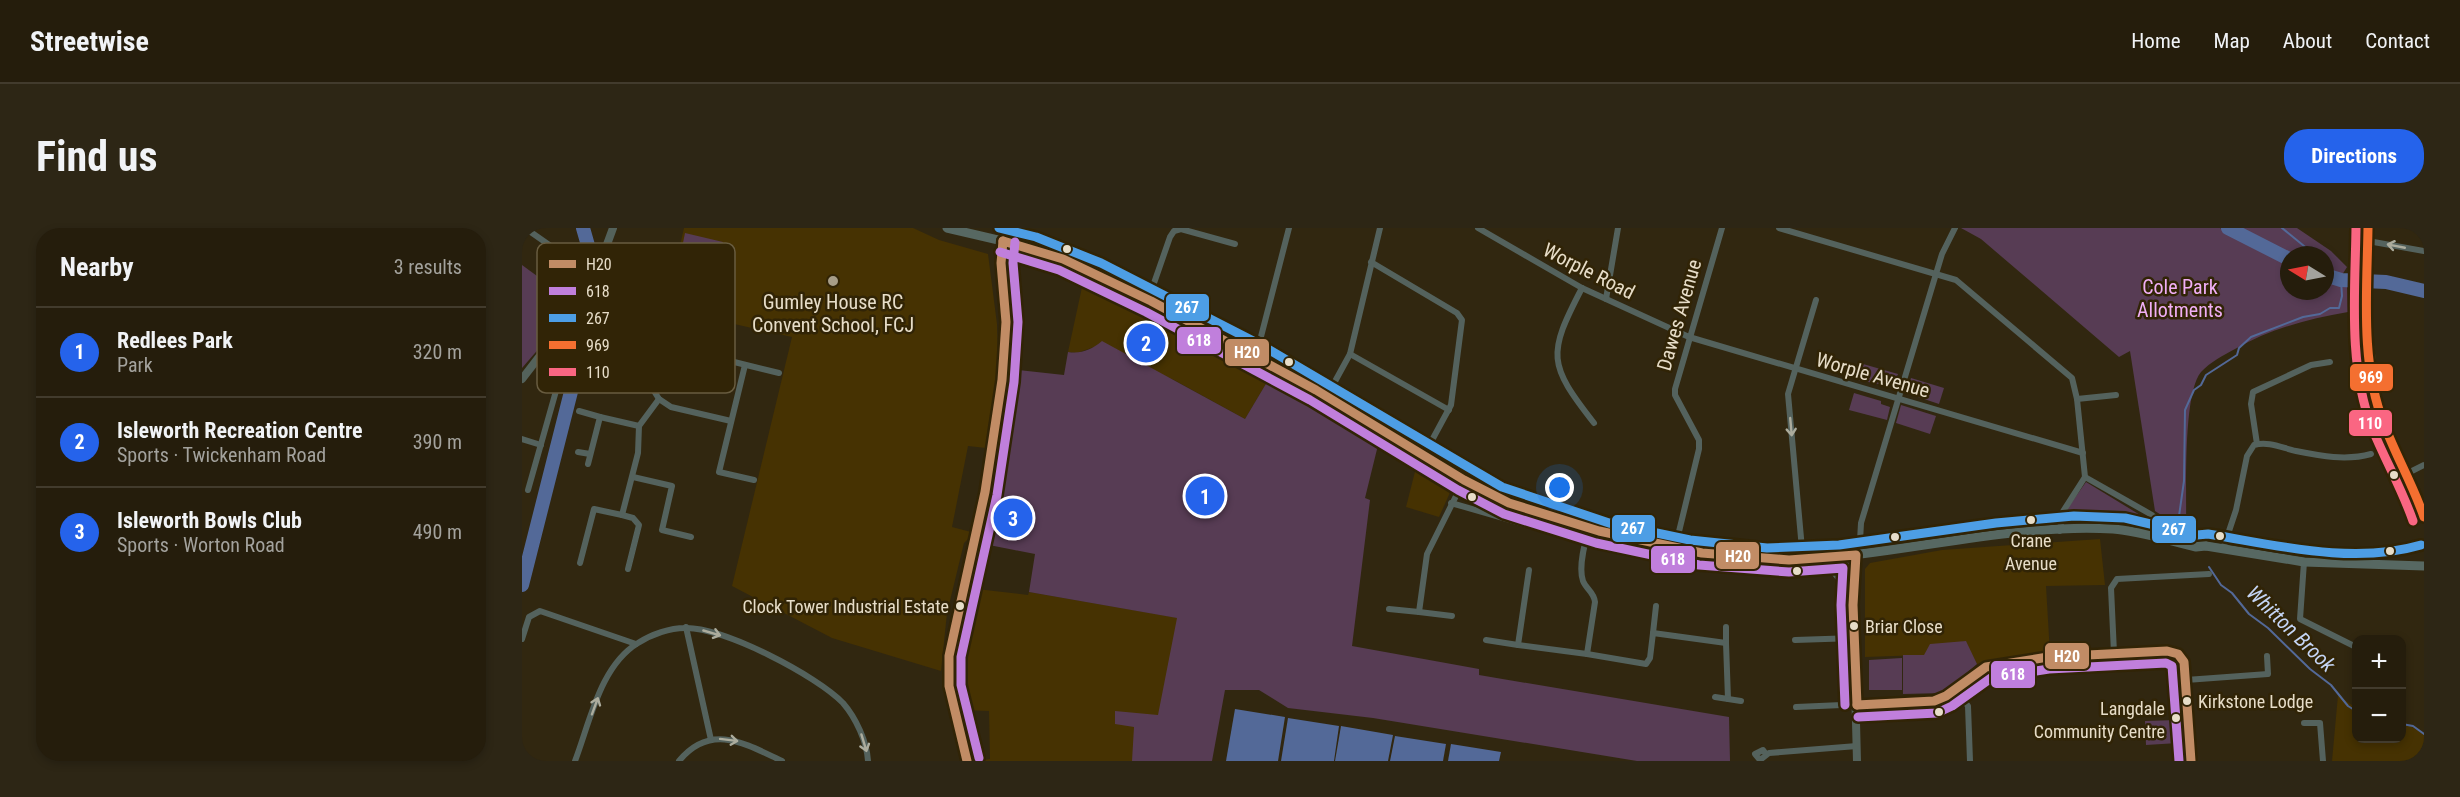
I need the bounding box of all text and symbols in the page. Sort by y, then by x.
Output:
text: Streetwise [30,25,149,58]
text: Home [2131,29,2181,53]
text: Map [2214,29,2250,53]
text: About [2283,29,2332,53]
text: Contact [2365,29,2430,53]
button: Directions [2284,129,2424,183]
text: Find us [36,132,157,181]
street label: Worple Road [1539,238,1639,304]
one-way arrow [2387,240,2406,251]
legend [537,243,735,393]
unlabelled marker [1061,243,1073,255]
north arrow [2280,246,2334,300]
text: Nearby [60,252,134,282]
text: 3 results [394,255,462,279]
text: H20 [586,255,612,274]
street label: Dawes Avenue [1652,257,1706,373]
marker: Gumley House RC Convent School, FCJ [826,274,840,288]
park label: Cole Park Allotments [2137,275,2223,322]
text: 618 [586,282,610,301]
place label: Gumley House RC Convent School, FCJ [752,290,914,337]
line badge: 267 [1165,293,1210,322]
text: 267 [1175,298,1199,317]
text: 267 [586,309,610,328]
pin: 2 [1126,320,1166,366]
line badge: 618 [1176,326,1222,355]
text: Redlees Park [117,328,233,353]
text: 618 [1187,331,1211,350]
text: 969 [586,336,610,355]
line badge: H20 [1224,338,1270,367]
text: 1 [74,340,85,364]
text: 320 m [413,340,462,364]
text: H20 [1234,343,1260,362]
street label: Worple Avenue [1813,347,1933,403]
text: Park [117,353,153,377]
unlabelled marker [1283,356,1295,368]
text: 110 [586,363,610,382]
line badge: 969 [2349,363,2394,392]
text: 969 [2359,368,2383,387]
line badge: 110 [2348,409,2393,437]
text: 110 [2358,414,2382,433]
one-way arrow [1786,416,1797,436]
text: Isleworth Recreation Centre [117,418,363,443]
text: 2 [74,430,85,454]
text: 390 m [413,430,462,454]
text: Sports · Twickenham Road [117,443,326,467]
unlabelled marker [2388,469,2400,481]
your location [1545,473,1574,502]
pin: 1 [1186,474,1224,518]
unlabelled marker [1466,491,1478,503]
pin: 3 [994,496,1032,540]
text: Isleworth Bowls Club [117,508,302,533]
line badge: 267 [1611,514,1656,543]
marker: Crane Avenue [2025,514,2037,526]
line badge: 267 [2151,515,2197,544]
text: 267 [1621,519,1645,538]
text: 3 [74,520,85,544]
text: 490 m [413,520,462,544]
text: 267 [2162,520,2186,539]
place label: Crane Avenue [2005,530,2057,574]
unlabelled marker [2214,530,2226,542]
unlabelled marker [1889,531,1901,543]
text: Sports · Worton Road [117,533,285,557]
line badge: H20 [1715,541,1760,570]
line badge: 618 [1650,545,1696,574]
unlabelled marker [2384,545,2396,557]
text: H20 [1725,547,1751,566]
text: 618 [1661,550,1685,569]
unlabelled marker [1791,565,1803,577]
water label: Whitton Brook [2242,581,2341,678]
place label: Clock Tower Industrial Estate [742,596,949,617]
marker: Clock Tower Industrial Estate [954,600,966,612]
place label: Briar Close [1865,616,1943,637]
marker: Briar Close [1848,620,1860,632]
one-way arrow [702,628,721,639]
map controls [2352,635,2406,743]
button: + [2352,635,2406,689]
line badge: H20 [2044,642,2090,670]
text: H20 [2054,647,2080,666]
line badge: 618 [1990,660,2036,689]
text: 618 [2001,665,2025,684]
button: − [2352,689,2406,743]
place label: Kirkstone Lodge [2198,691,2313,712]
marker: Kirkstone Lodge [2181,695,2193,707]
one-way arrow [591,697,602,716]
place label: Langdale Community Centre [2034,698,2165,742]
unlabelled marker [1933,706,1945,718]
marker: Langdale Community Centre [2170,712,2182,724]
one-way arrow [859,733,870,752]
one-way arrow [719,735,738,746]

